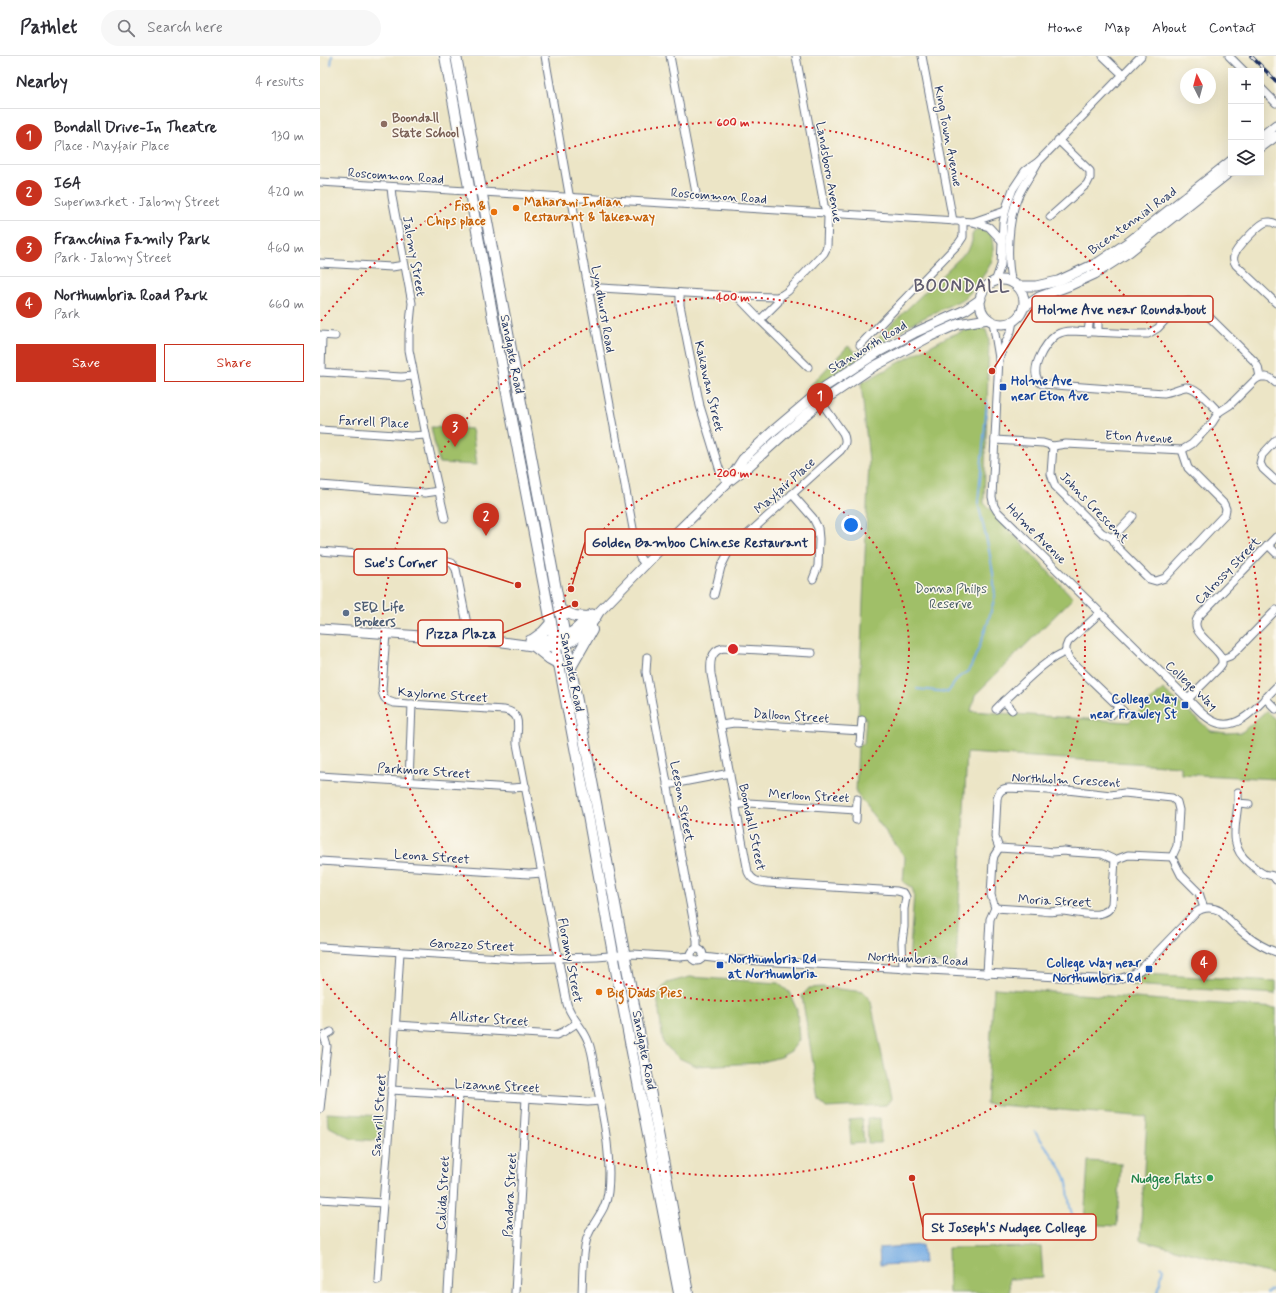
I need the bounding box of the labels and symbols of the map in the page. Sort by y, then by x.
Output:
north arrow [1180,68,1216,104]
street label: King Town Avenue [928,84,966,188]
place label: Boondall State School [392,110,459,142]
text: 600 m [716,115,750,131]
marker: Boondall State School [379,119,389,129]
street label: Landsboro Avenue [811,120,846,224]
street label: Roscommon Road [347,165,445,188]
street label: Bicentennial Road [1085,183,1180,259]
street label: Roscommon Road [670,185,768,208]
place label: Maharani Indian Restaurant & Takeaway [524,194,655,226]
place label: Fish & Chips place [426,198,487,230]
marker: Maharani Indian Restaurant & Takeaway [511,203,521,213]
marker: Fish & Chips place [489,207,499,217]
street label: Jalomy Street [398,215,429,298]
street label: Lyndhurst Road [587,264,619,354]
district label: BOONDALL [914,275,1010,297]
text: 400 m [716,290,750,306]
callout: Holme Ave near Roundabout [1032,296,1213,322]
text: Holme Ave near Roundabout [1038,301,1207,319]
street label: Sandgate Road [496,313,528,395]
street label: Stanworth Road [825,317,910,377]
street label: Kakawan Street [690,339,727,434]
place label: Holme Ave near Eton Ave [1011,373,1089,405]
marker: Holme Ave near Eton Ave [998,382,1008,392]
pin: 1 [807,383,833,416]
street label: Farrell Place [338,412,410,433]
pin: 3 [442,414,468,447]
street label: Eton Avenue [1104,427,1173,448]
street label: Mayfair Place [751,454,819,518]
text: 200 m [717,466,750,482]
street label: Johns Crescent [1056,469,1132,548]
street label: Holme Avenue [1002,500,1070,568]
pin: 2 [473,503,499,536]
your location [841,515,861,535]
callout: Golden Bamboo Chinese Restaurant [585,529,815,555]
street label: Calrossy Street [1191,533,1265,609]
text: Golden Bamboo Chinese Restaurant [592,534,809,552]
callout: Sue's Corner [354,549,447,575]
text: Sue's Corner [365,554,439,572]
park label: Donna Philps Reserve [915,581,987,613]
place label: SEQ Life Brokers [354,599,405,631]
marker: SEQ Life Brokers [341,608,351,618]
callout: Pizza Plaza [418,620,503,646]
text: Pizza Plaza [426,625,496,643]
street label: Sandgate Road [556,631,588,713]
centre of rings [726,642,740,656]
street label: College Way [1161,658,1221,715]
street label: Kaylorne Street [397,684,489,707]
place label: College Way near Frawley St [1090,691,1178,723]
marker: College Way near Frawley St [1180,700,1190,710]
street label: Dalloon Street [752,705,830,728]
street label: Leeson Street [665,759,698,844]
street label: Parkmore Street [377,760,471,783]
street label: Northholm Crescent [1011,769,1121,792]
street label: Boondall Street [734,782,769,872]
street label: Merloon Street [768,786,850,807]
street label: Leona Street [393,846,470,869]
street label: Moria Street [1018,891,1093,912]
street label: Floramy Street [553,916,586,1004]
street label: Garozzo Street [429,935,515,956]
street label: Northumbria Road [867,948,969,971]
pin: 4 [1191,950,1217,983]
place label: Northumbria Rd at Northumbria [728,951,818,983]
place label: College Way near Northumbria Rd [1046,955,1142,987]
marker: Northumbria Rd at Northumbria [715,960,725,970]
marker: College Way near Northumbria Rd [1144,964,1154,974]
place label: Big Dads Pies [607,985,682,1005]
marker: Big Dads Pies [594,987,604,997]
street label: Allister Street [449,1008,529,1031]
street label: Sandgate Road [628,1009,660,1091]
street label: Samrill Street [368,1073,391,1157]
street label: Lizanne Street [454,1076,540,1097]
street label: Pandora Street [500,1152,521,1238]
street label: Calida Street [433,1155,454,1231]
place label: Nudgee Flats [1131,1171,1202,1190]
marker: Nudgee Flats [1205,1173,1215,1183]
callout: St Joseph's Nudgee College [923,1214,1096,1240]
text: St Joseph's Nudgee College [931,1219,1087,1238]

